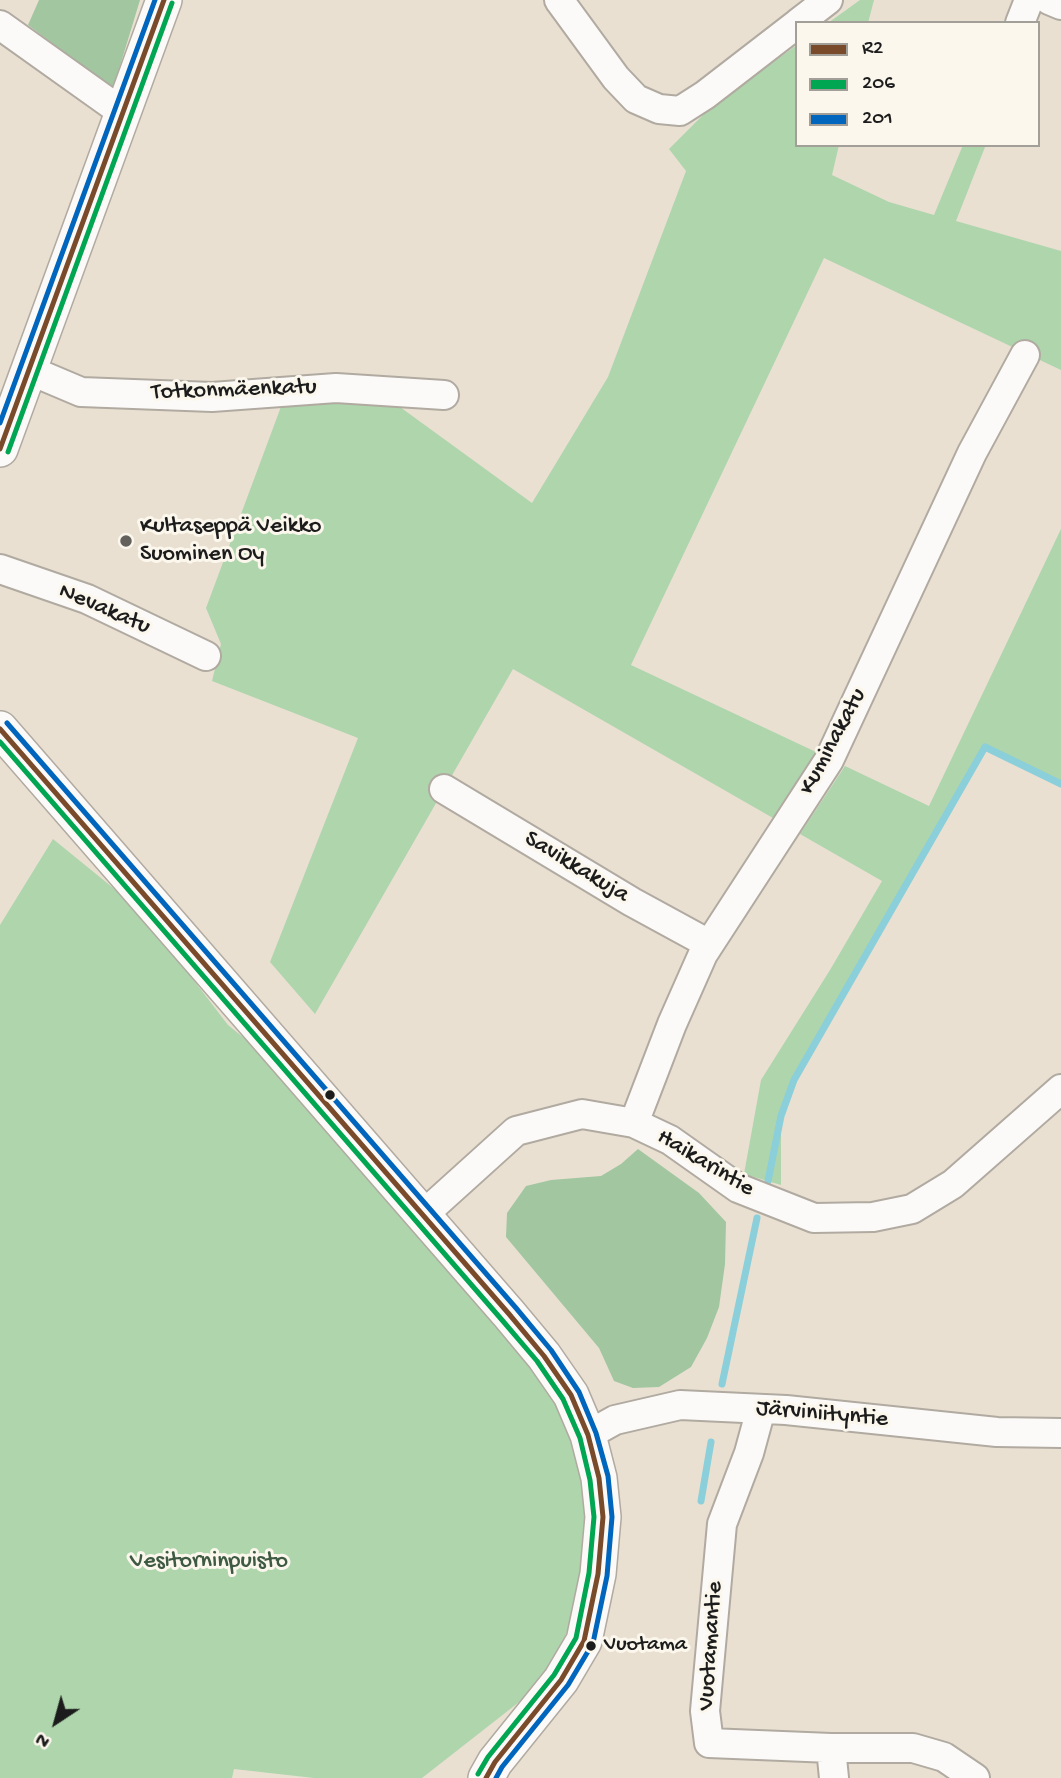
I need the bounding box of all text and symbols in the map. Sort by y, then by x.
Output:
legend [795,21,1040,147]
text: R2 [862,37,883,62]
text: 206 [862,72,895,97]
text: 201 [862,107,893,132]
street label: Totkonmäenkatu [151,374,317,408]
place label: Kultaseppä Veikko Suominen Oy [140,513,322,569]
marker: Kultaseppä Veikko Suominen Oy [118,533,134,549]
street label: Nevakatu [54,578,154,642]
street label: Kuminakatu [794,684,874,800]
street label: Savikkakuja [518,825,634,911]
unlabelled marker [323,1088,337,1102]
street label: Haikarintie [651,1124,759,1204]
street label: Järviniityntie [755,1395,889,1435]
park label: Vesitorninpuisto [130,1548,288,1576]
street label: Vuotamantie [693,1580,731,1712]
place label: Vuotama [604,1633,687,1659]
marker: Vuotama [584,1639,598,1653]
north arrow [21,1687,91,1757]
text: N [32,1726,55,1752]

